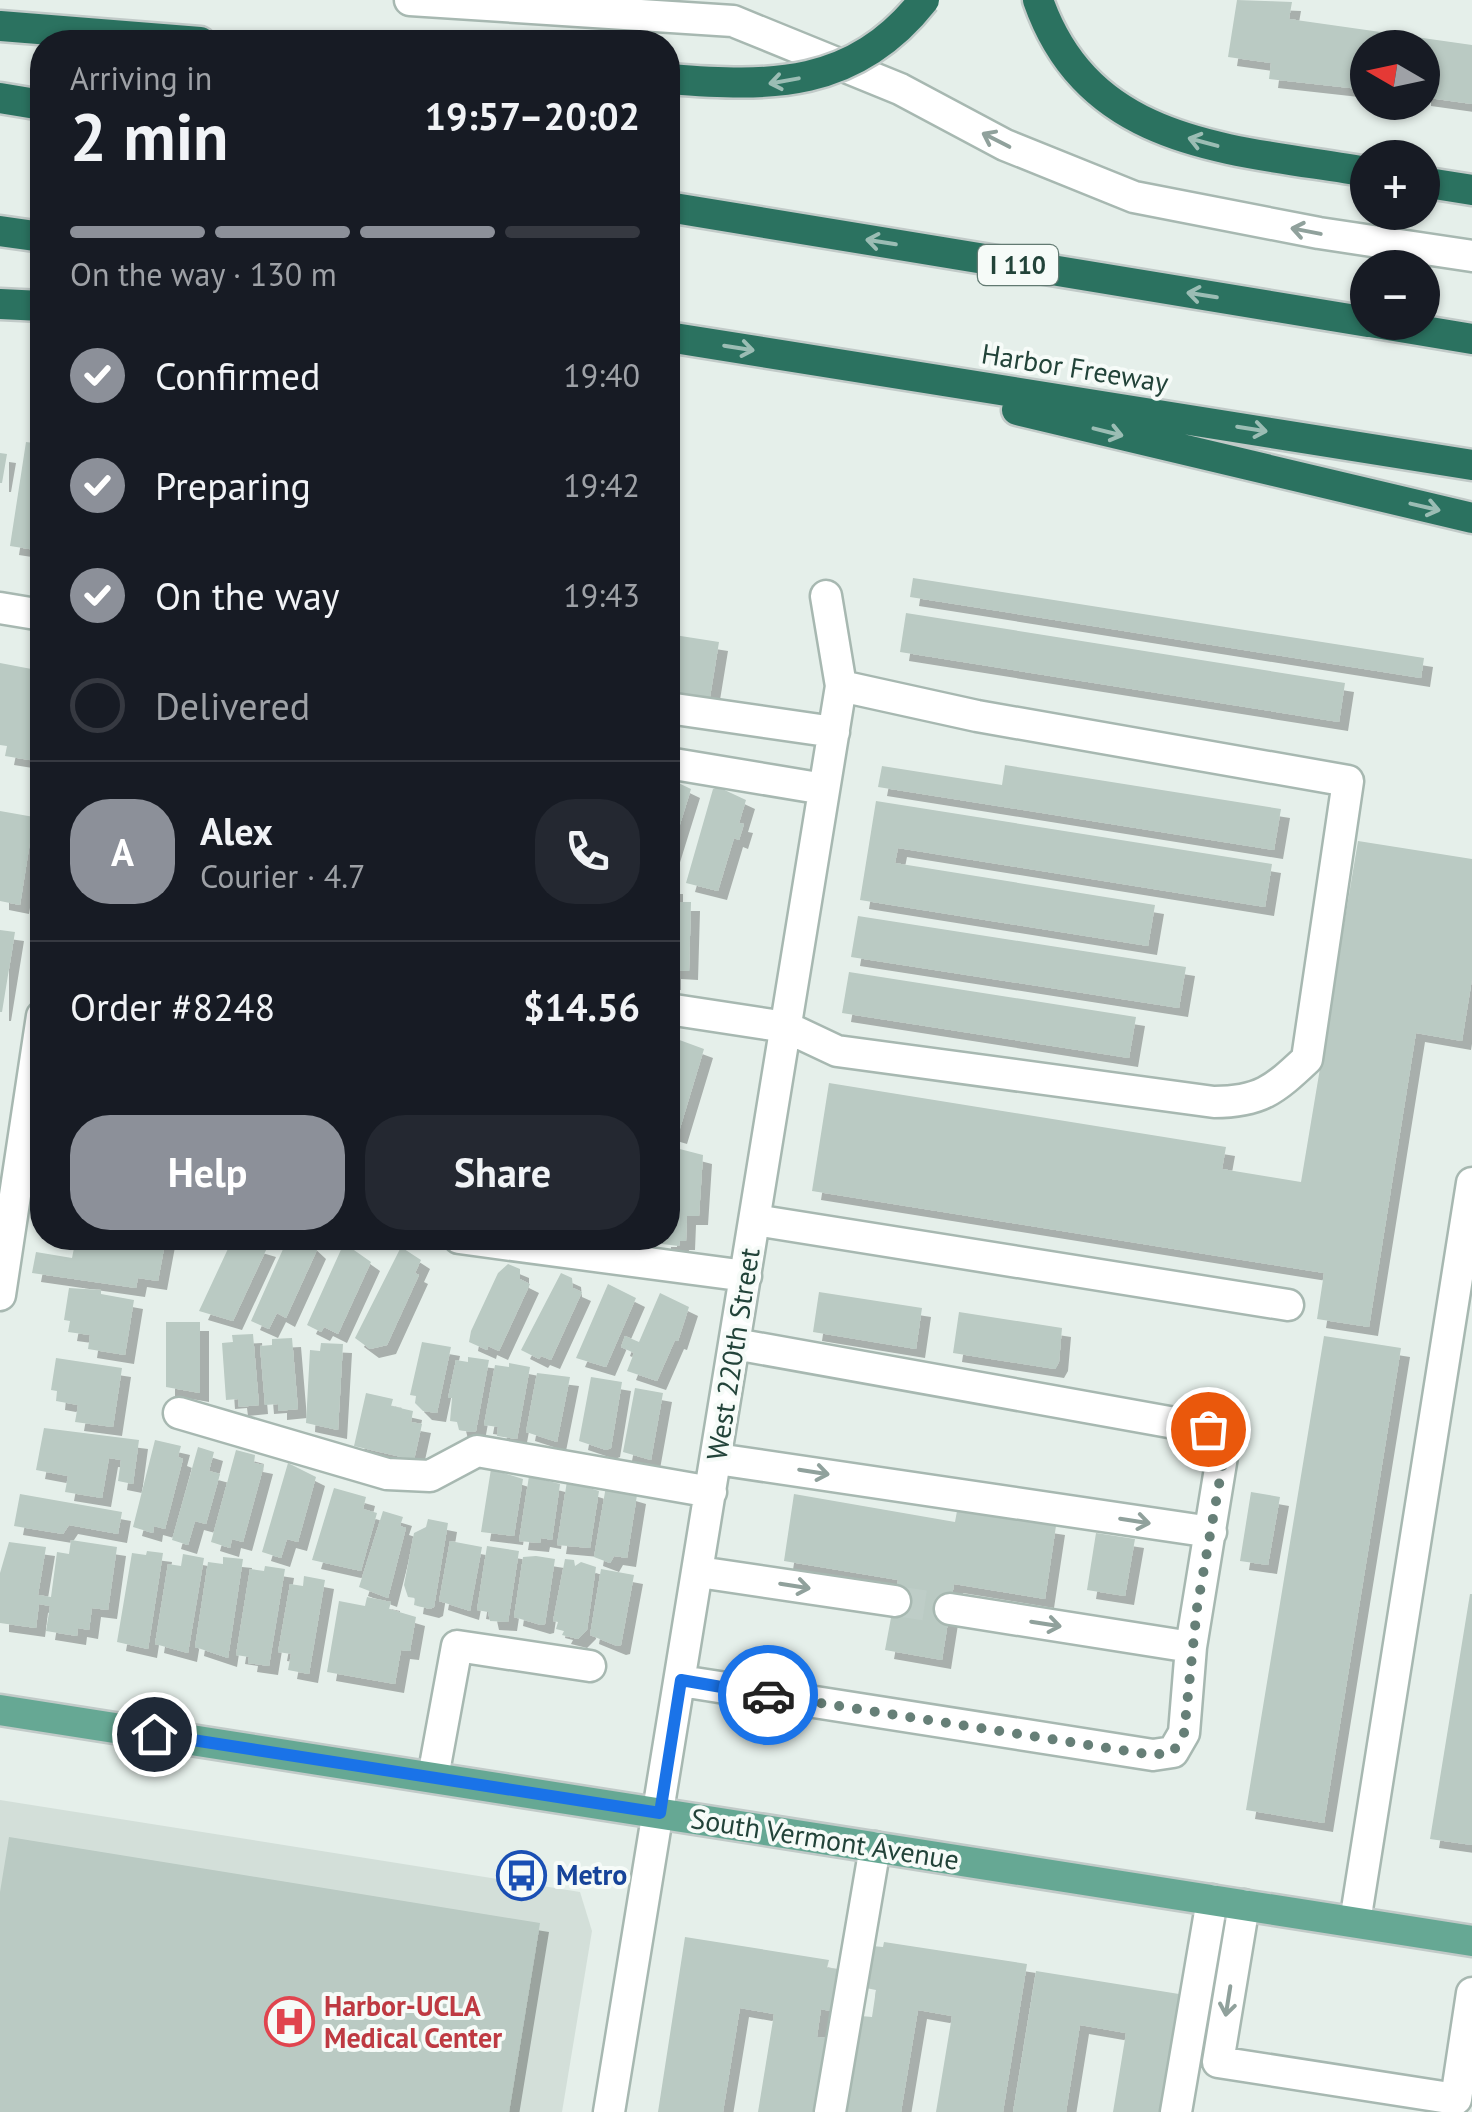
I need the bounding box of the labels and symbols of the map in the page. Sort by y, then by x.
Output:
north arrow [1350,30,1440,120]
one-way arrow [769,72,801,91]
one-way arrow [982,130,1011,149]
one-way arrow [1188,132,1219,150]
one-way arrow [1291,220,1323,239]
one-way arrow [866,233,898,251]
road number: I 110 [978,245,1058,285]
one-way arrow [1186,285,1219,304]
street label: Harbor Freeway [979,334,1171,401]
one-way arrow [722,339,754,358]
one-way arrow [1235,421,1267,439]
one-way arrow [1092,424,1123,443]
one-way arrow [1408,499,1440,517]
street label: West 220th Street [697,1245,768,1463]
pin [1166,1387,1251,1472]
one-way arrow [797,1464,829,1482]
one-way arrow [1118,1512,1151,1530]
one-way arrow [778,1577,811,1595]
one-way arrow [1029,1615,1062,1634]
courier [718,1645,818,1745]
pin [112,1692,197,1777]
street label: South Vermont Avenue [688,1799,962,1878]
bus stop icon: Metro [495,1849,547,1901]
place label: Metro [556,1856,627,1893]
one-way arrow [1218,1984,1236,2017]
place label: Harbor-UCLA Medical Center [324,1987,502,2056]
hospital icon: Harbor-UCLA Medical Center [263,1996,315,2048]

